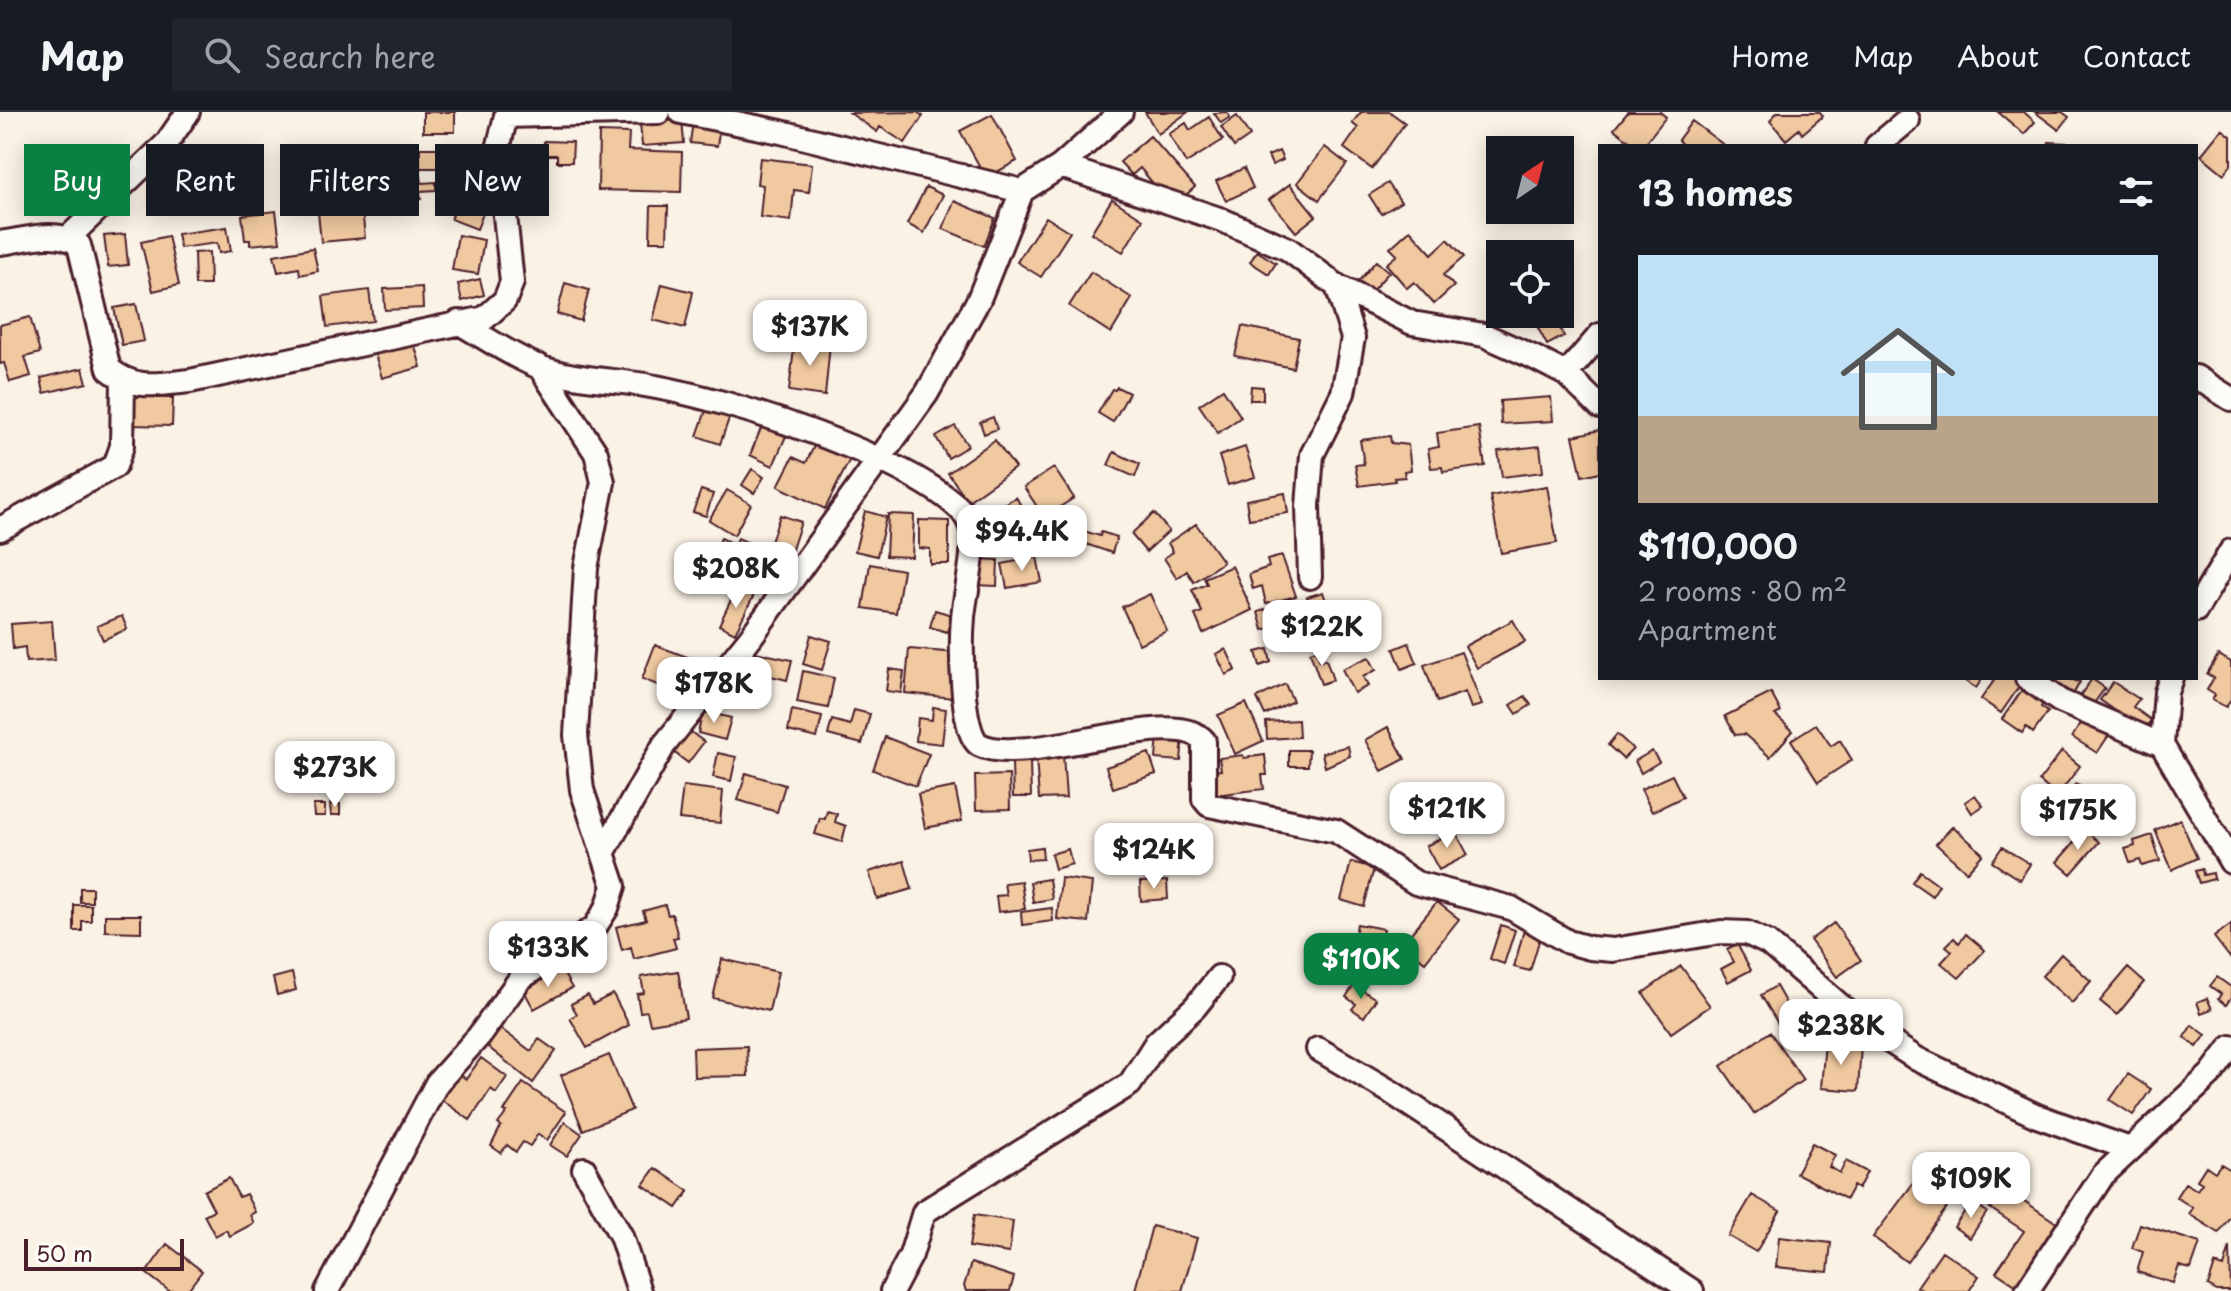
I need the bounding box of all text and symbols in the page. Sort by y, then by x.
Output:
search box [172,19,732,91]
text: Map [40,27,124,84]
icon: search [200,33,244,77]
text: Search here [264,33,436,78]
text: Home [1731,34,1809,77]
text: Map [1853,34,1913,77]
text: About [1957,34,2039,77]
text: Contact [2083,34,2191,77]
north arrow [1486,136,1574,224]
map controls [1486,136,1574,328]
chip: Buy [24,144,130,216]
chip: Rent [146,144,264,216]
chip: Filters [280,144,419,216]
chip: New [435,144,549,216]
text: 13 homes [1638,166,1793,218]
icon: filters [2114,170,2158,214]
button: locate [1486,240,1574,328]
pin: $137K [754,300,866,368]
text: $137K [771,306,849,345]
icon: home [1826,307,1970,451]
pin: $94.4K [957,505,1087,573]
text: $94.4K [975,511,1069,550]
text: $110,000 [1638,519,1798,571]
pin: $208K [680,542,792,610]
text: $208K [692,548,780,587]
text: 2 rooms · 80 m² [1638,571,1847,610]
pin: $122K [1266,600,1378,668]
text: $122K [1281,606,1363,645]
text: Apartment [1638,610,1777,649]
pin: $178K [658,657,770,725]
text: $178K [675,663,753,702]
pin: $273K [279,741,391,809]
text: $273K [293,747,377,786]
pin: $121K [1391,782,1503,850]
pin: $175K [2022,784,2134,852]
text: $121K [1408,788,1486,827]
text: $175K [2039,790,2117,829]
pin: $124K [1098,823,1210,891]
text: $124K [1112,829,1196,868]
pin: $133K [492,921,604,989]
text: $133K [507,927,589,966]
pin: $110K [1305,933,1417,1001]
text: $110K [1322,939,1400,978]
pin: $238K [1785,999,1897,1067]
text: $238K [1797,1005,1885,1044]
pin: $109K [1915,1152,2027,1220]
text: $109K [1930,1158,2012,1197]
scale bar [24,1235,184,1271]
text: 50 m [36,1236,93,1269]

